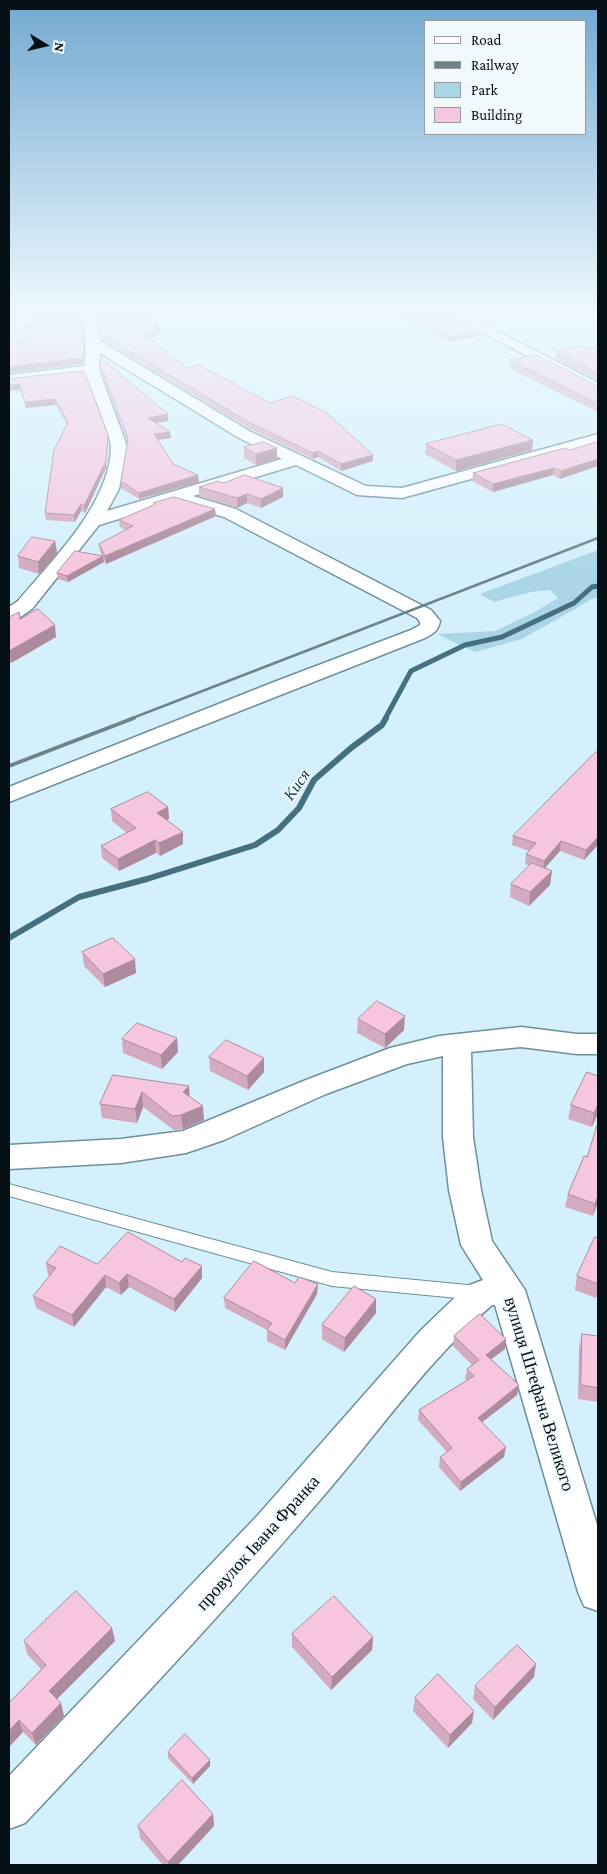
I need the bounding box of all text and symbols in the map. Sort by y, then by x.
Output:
north arrow [20,20,70,70]
legend [424,20,587,135]
text: Road [471,32,501,48]
text: N [51,41,68,53]
text: Railway [471,57,519,73]
text: Park [471,82,498,98]
text: Building [471,107,522,123]
water label: Кися [280,766,314,804]
street label: вулиця Штефана Великого [499,1294,579,1494]
street label: провулок Івана Франка [192,1471,324,1615]

